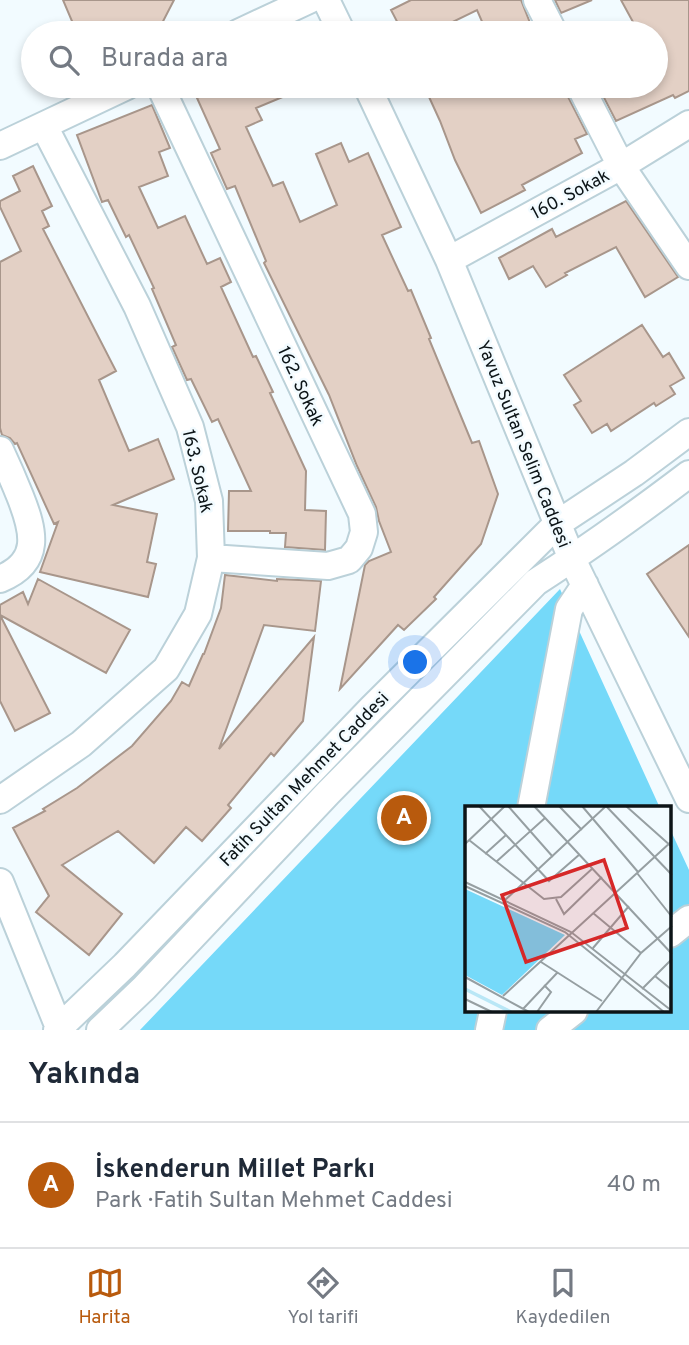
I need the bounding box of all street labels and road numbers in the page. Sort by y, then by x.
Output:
street label: 160. Sokak [527,165,614,226]
street label: Yavuz Sultan Selim Caddesi [470,337,575,552]
street label: 162. Sokak [271,343,328,430]
street label: 163. Sokak [176,427,217,515]
street label: Fatih Sultan Mehmet Caddesi [215,688,395,872]

